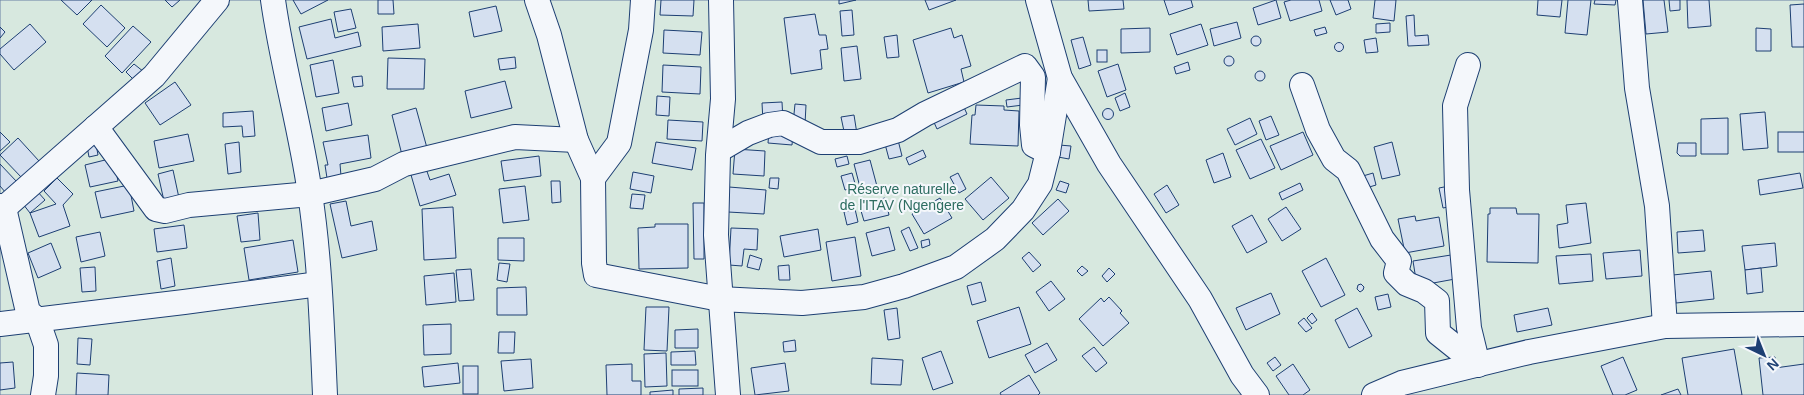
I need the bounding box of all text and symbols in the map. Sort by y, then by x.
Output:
park label: Réserve naturelle de l'ITAV (Ngengere [840,181,964,213]
north arrow [1739,330,1789,380]
text: N [1764,355,1782,374]

